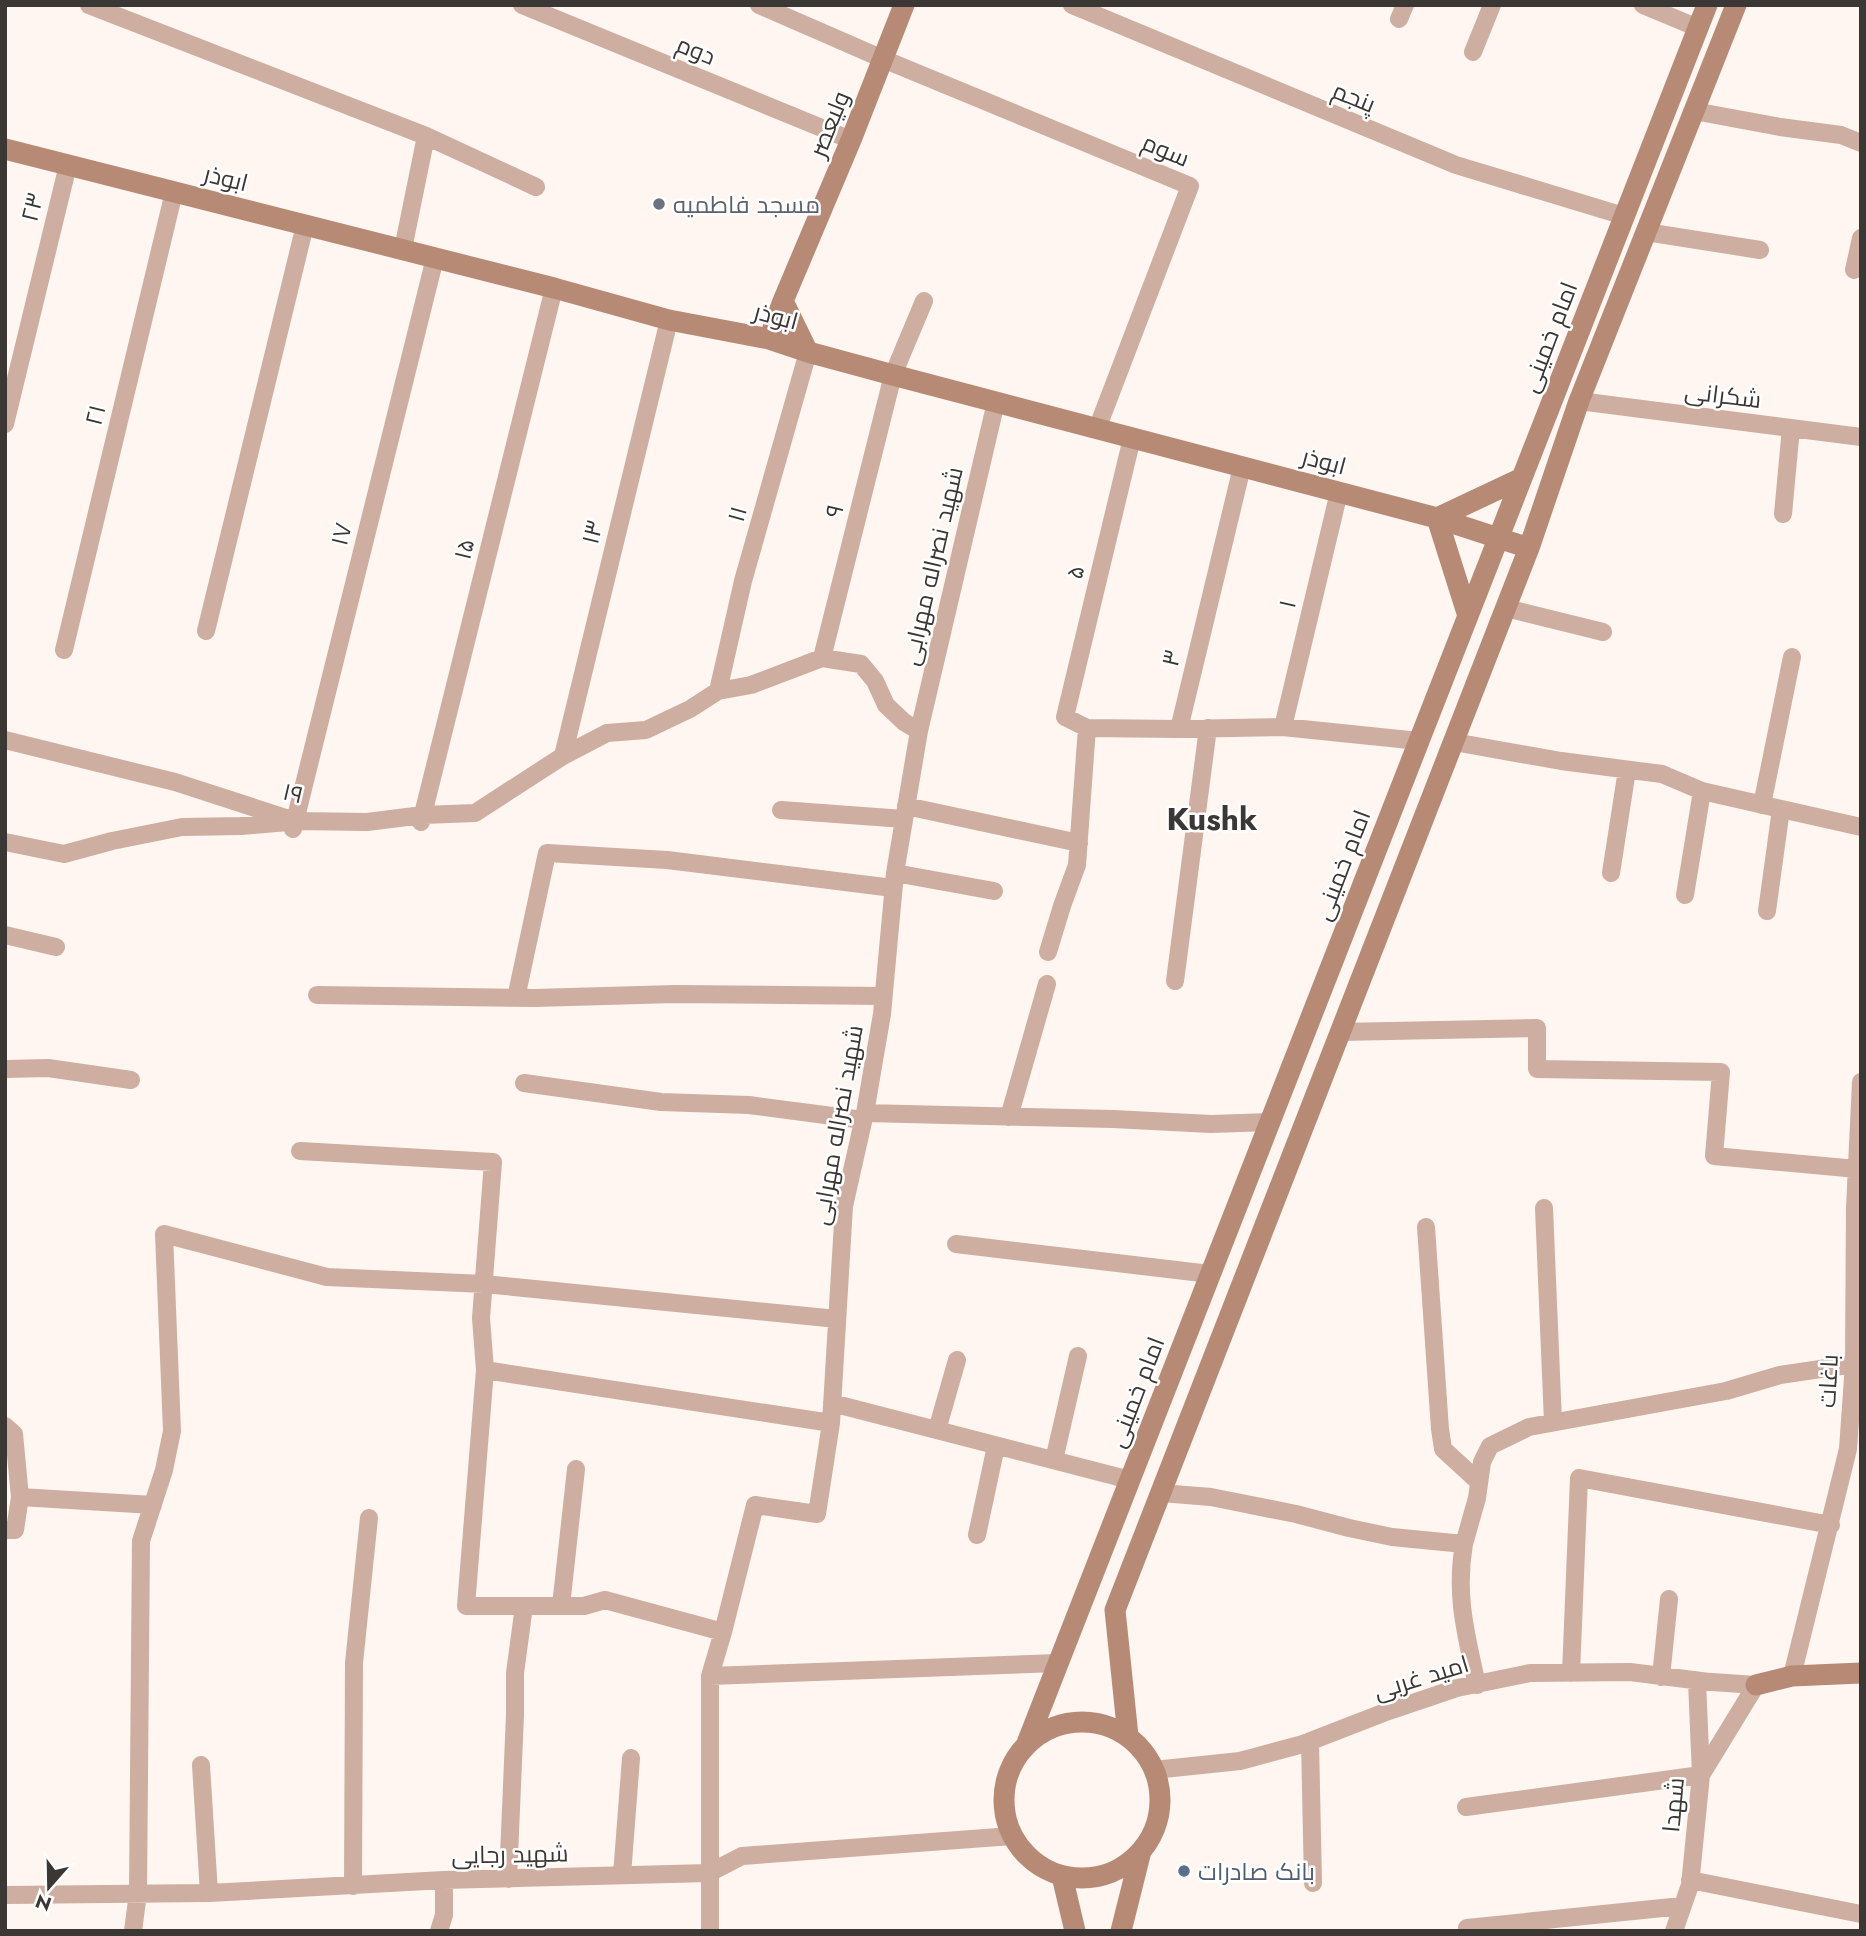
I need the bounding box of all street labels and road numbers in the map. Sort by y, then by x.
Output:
street label: دوم [671,26,721,74]
street label: پنجم [1327,73,1381,122]
street label: ولیعصر [799,86,858,164]
street label: سوم [1137,124,1195,176]
street label: ابوذر [198,155,252,200]
street label: ۲۳ [12,189,52,225]
street label: امام خمینی [1512,277,1586,397]
street label: ابوذر [748,293,802,339]
street label: شکرانی [1683,373,1763,417]
street label: ۲۱ [76,401,114,429]
street label: ابوذر [1296,438,1350,484]
street label: شهید نصراله مهرابی [892,463,972,669]
street label: ۹ [816,501,852,521]
street label: ۱۱ [718,502,756,526]
street label: ۱۳ [572,516,612,548]
street label: ۱۷ [321,519,361,549]
street label: ۱۵ [445,535,483,563]
street label: ۵ [1056,562,1094,582]
street label: ۱ [1269,596,1305,612]
street label: ۳ [1152,646,1190,670]
street label: ۱۹ [279,774,307,812]
street label: امام خمینی [1305,805,1379,925]
street label: شهید نصراله مهرابی [802,1022,872,1228]
street label: امام خمینی [1099,1332,1173,1452]
street label: باغات [1809,1353,1847,1409]
street label: امید غربی [1369,1646,1473,1708]
street label: شهدا [1653,1776,1693,1834]
street label: شهید رجایی [451,1835,569,1873]

